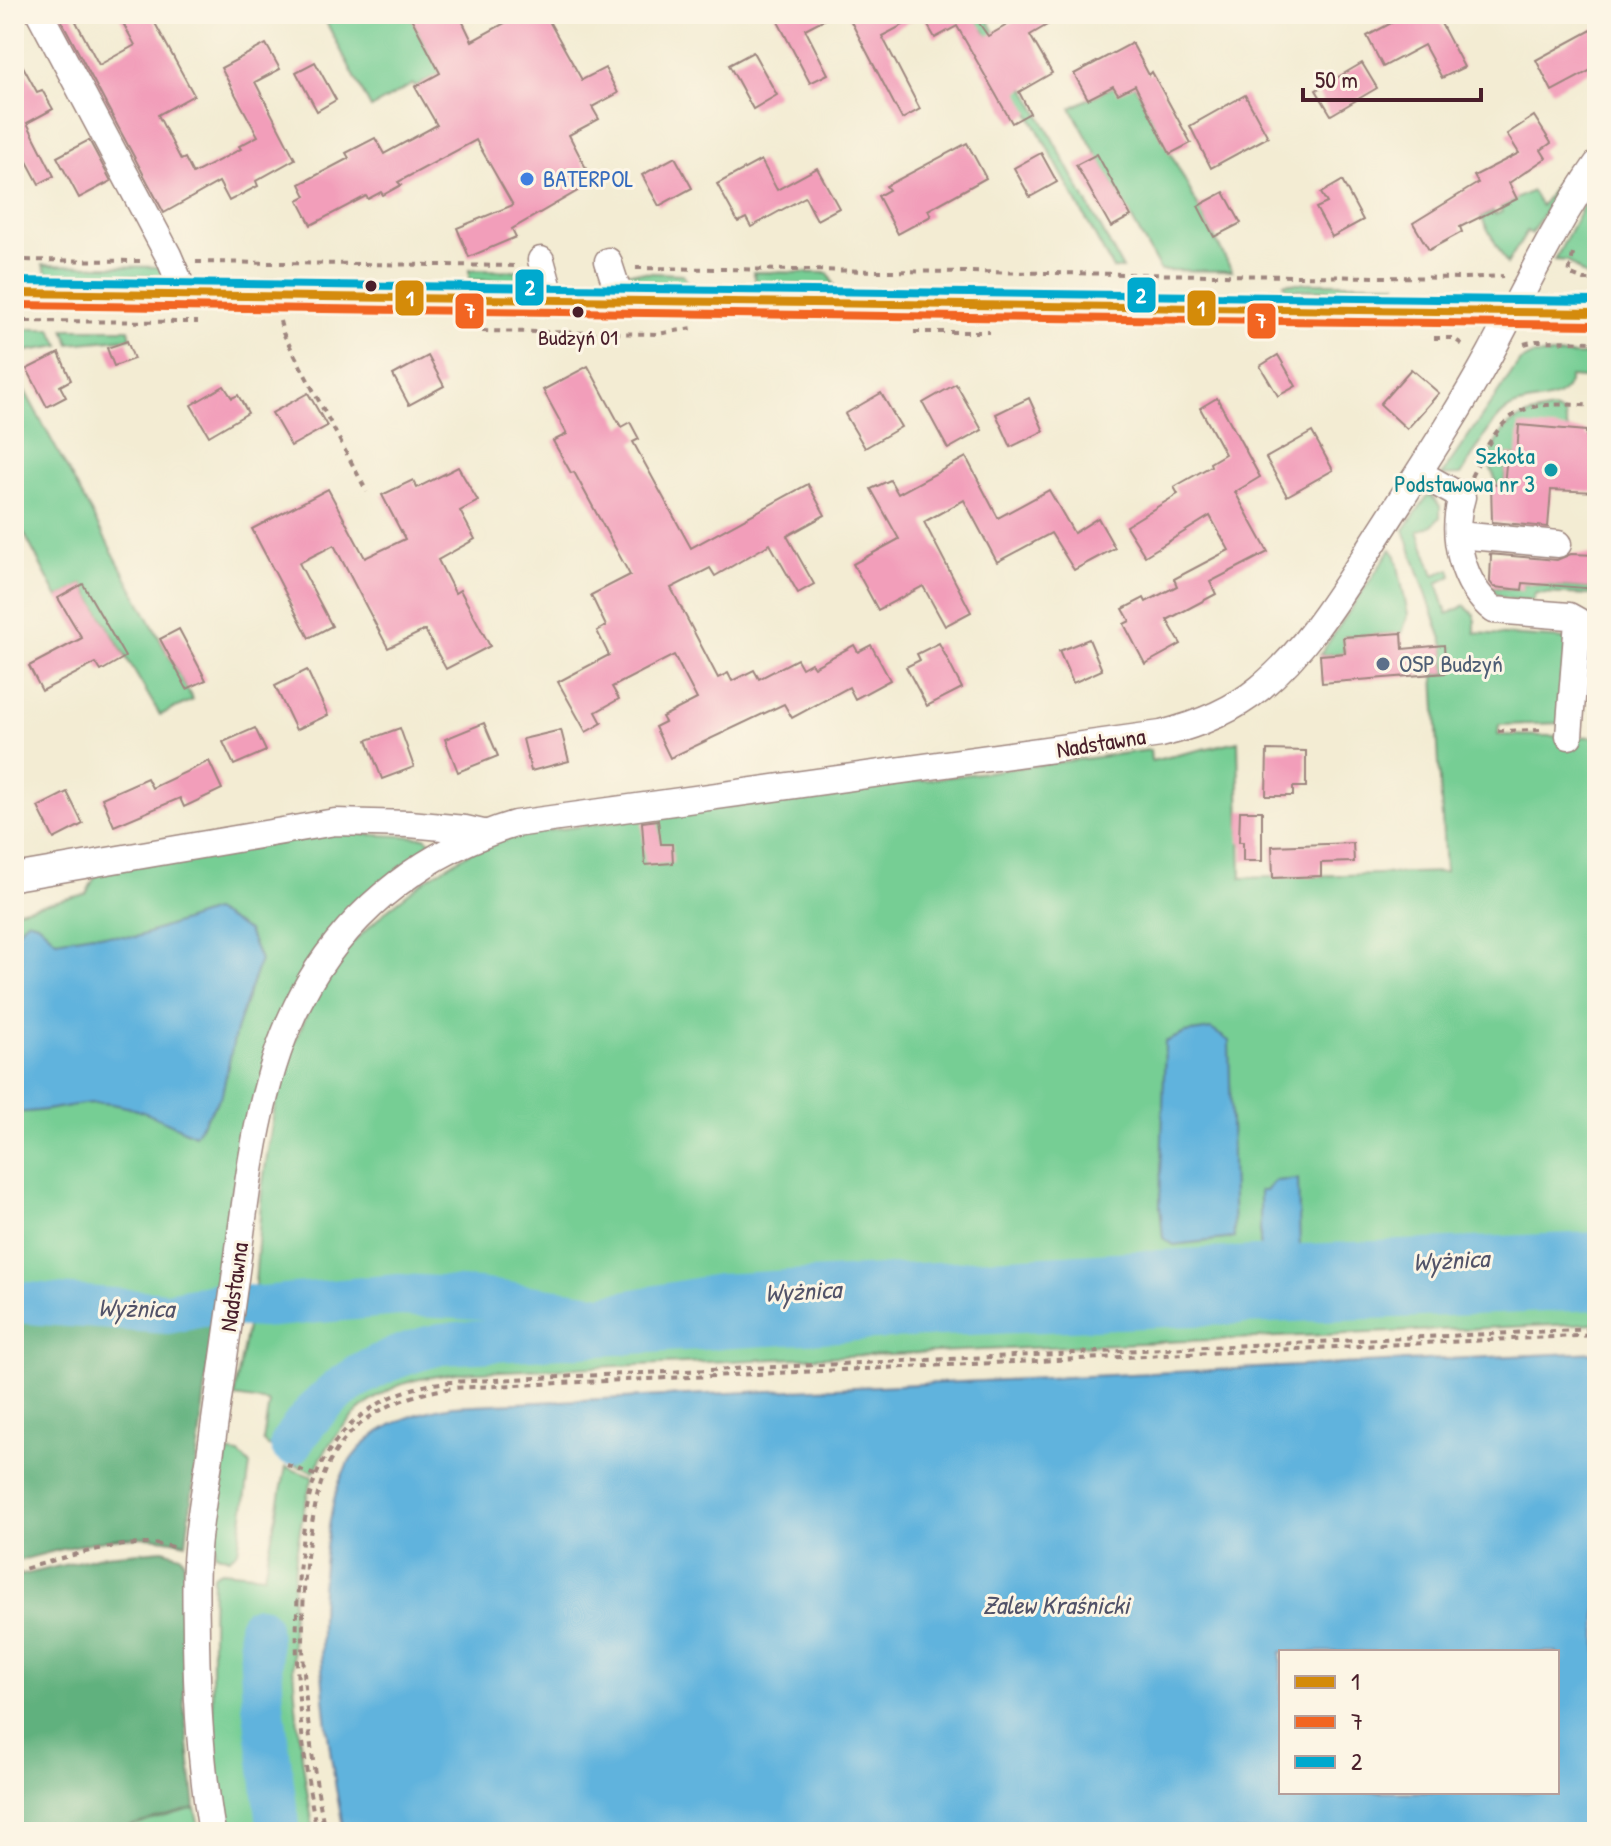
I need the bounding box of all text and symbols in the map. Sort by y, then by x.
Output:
scale bar [1303,52,1481,102]
text: 50 m [1315,63,1358,95]
place label: BATERPOL [543,162,634,194]
marker: BATERPOL [518,170,536,188]
line badge: 2 [514,268,545,307]
text: 2 [525,272,536,302]
line badge: 2 [1126,276,1157,314]
unlabelled marker [363,278,379,294]
line badge: 1 [394,279,425,317]
text: 2 [1136,280,1147,310]
text: 1 [406,283,414,313]
line badge: 1 [1186,289,1217,327]
line badge: 7 [454,292,485,330]
text: 1 [1197,293,1205,323]
text: 7 [464,295,476,325]
line badge: 7 [1246,302,1277,340]
marker: Budzyń 01 [570,304,586,320]
text: 7 [1255,305,1267,335]
place label: Budzyń 01 [538,322,618,352]
place label: Szkoła Podstawowa nr 3 [1394,439,1535,499]
marker: Szkoła Podstawowa nr 3 [1542,461,1560,479]
place label: OSP Budzyń [1399,647,1503,679]
marker: OSP Budzyń [1374,655,1392,673]
street label: Nadstawna [1054,719,1148,765]
street label: Nadstawna [211,1240,255,1334]
water label: Wyżnica [1412,1240,1493,1280]
water label: Wyżnica [764,1271,845,1311]
water label: Wyżnica [98,1289,177,1327]
water label: Zalew Kraśnicki [983,1587,1132,1622]
legend [1279,1650,1559,1794]
text: 1 [1351,1665,1360,1697]
text: 7 [1351,1705,1363,1737]
text: 2 [1351,1745,1362,1777]

